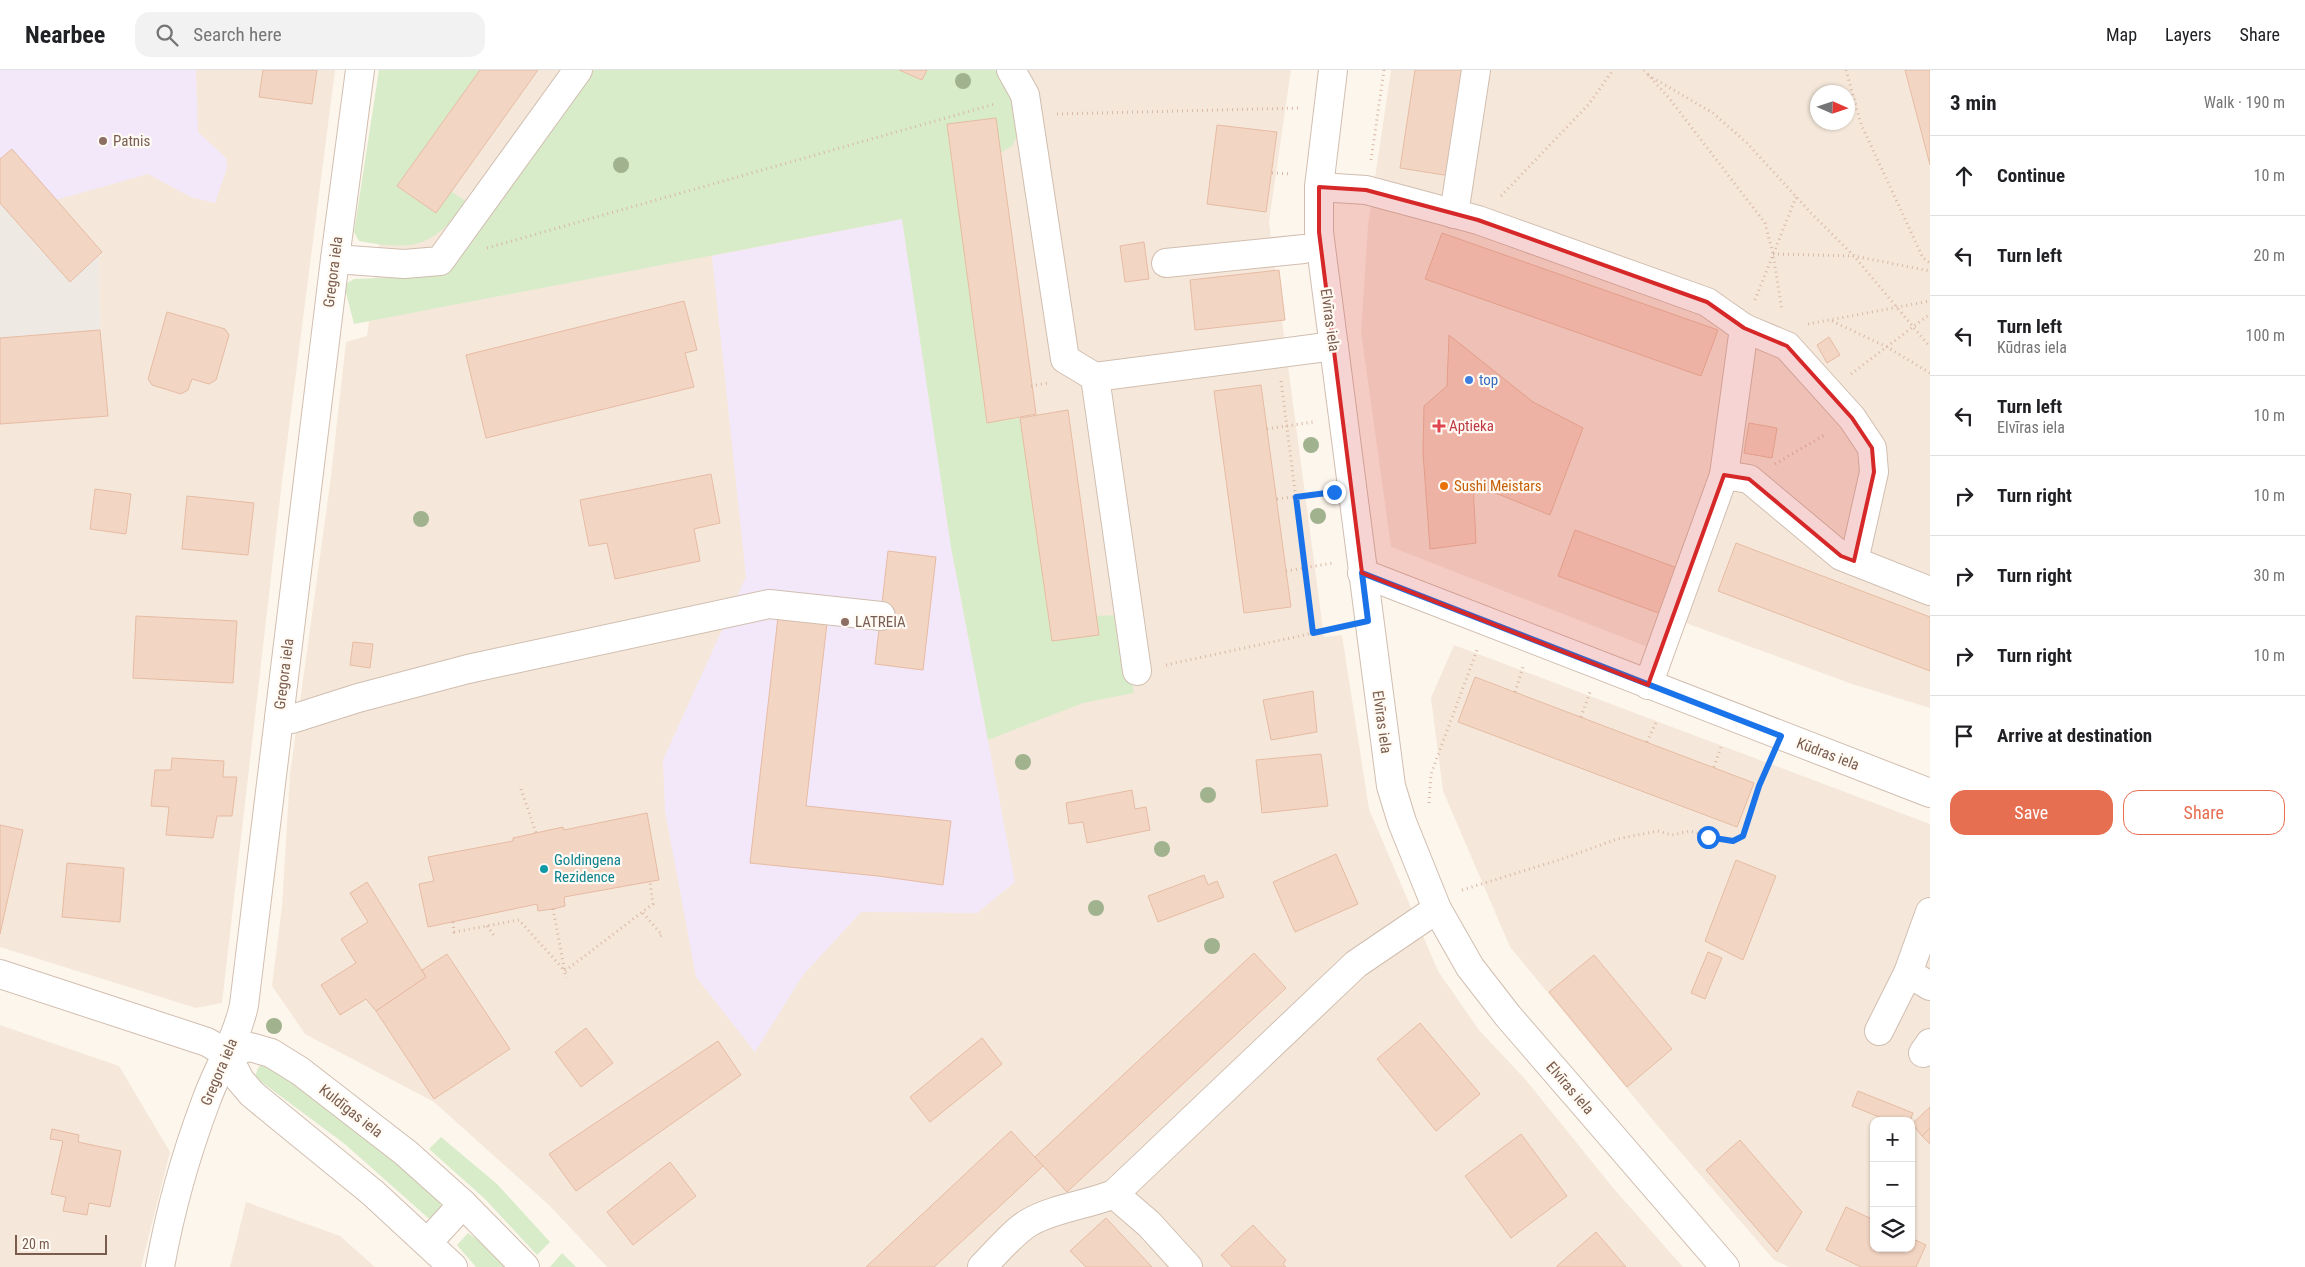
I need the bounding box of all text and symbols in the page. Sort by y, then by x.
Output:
search box [135,12,485,57]
text: Nearbee [25,21,105,49]
icon: search [153,21,181,49]
text: Search here [193,23,282,46]
text: Map [2106,24,2137,45]
text: Layers [2165,24,2212,45]
text: Share [2240,24,2280,45]
north arrow [1810,85,1855,130]
text: 3 min [1950,91,1997,115]
text: Walk · 190 m [2204,93,2285,112]
place label: Patnis [113,132,151,150]
marker: Patnis [97,135,109,147]
icon: ahead [1950,162,1978,190]
text: Continue [1997,164,2065,187]
text: 10 m [2253,166,2285,185]
street label: Gregora iela [320,236,346,308]
icon: left [1950,242,1978,270]
text: Turn left [1997,244,2062,267]
text: 20 m [2253,246,2285,265]
street label: Elvīras iela [1317,287,1343,353]
text: Turn left [1997,315,2062,338]
icon: left [1950,322,1978,350]
text: 100 m [2246,326,2285,345]
text: Kūdras iela [1997,338,2067,357]
place label: top [1479,371,1498,389]
marker: top [1463,374,1475,386]
text: Turn left [1997,395,2062,418]
icon: left [1950,402,1978,430]
text: 10 m [2253,406,2285,425]
place label: Aptieka [1449,417,1494,435]
text: Elvīras iela [1997,418,2065,437]
marker: Aptieka [1433,420,1445,432]
place label: Sushi Meistars [1454,477,1542,495]
marker: Sushi Meistars [1438,480,1450,492]
route end [1323,481,1346,504]
icon: right [1950,482,1978,510]
text: Turn right [1997,484,2072,507]
text: 10 m [2253,486,2285,505]
icon: right [1950,562,1978,590]
text: Turn right [1997,564,2072,587]
text: 30 m [2253,566,2285,585]
place label: LATREIA [855,613,906,631]
marker: LATREIA [839,616,851,628]
street label: Gregora iela [271,638,297,710]
icon: right [1950,642,1978,670]
text: Turn right [1997,644,2072,667]
text: 10 m [2253,646,2285,665]
street label: Elvīras iela [1369,689,1395,755]
icon: arrive [1950,722,1978,750]
text: Arrive at destination [1997,724,2152,747]
street label: Kūdras iela [1794,734,1862,774]
button: Save [1950,790,2113,835]
button: Share [2123,790,2285,835]
route start [1697,826,1720,849]
place label: Goldingena Rezidence [554,851,621,886]
marker: Goldingena Rezidence [538,863,550,875]
street label: Gregora iela [197,1036,241,1108]
street label: Elvīras iela [1542,1058,1598,1118]
street label: Kuldīgas iela [316,1081,386,1141]
map controls [1870,1117,1915,1252]
button: + [1870,1117,1915,1162]
button: − [1870,1162,1915,1207]
button: layers [1870,1207,1915,1252]
scale bar [15,1232,108,1255]
text: 20 m [22,1236,50,1252]

